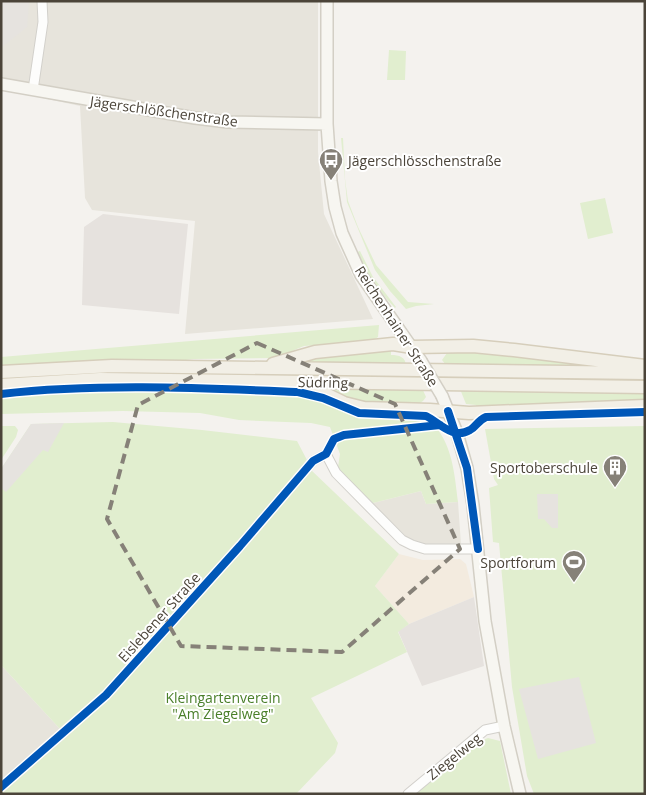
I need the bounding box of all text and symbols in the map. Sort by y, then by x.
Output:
street label: Jägerschlößchenstraße [87,91,239,131]
bus stop icon: Jägerschlösschenstraße [318,147,344,181]
place label: Jägerschlösschenstraße [346,151,502,170]
street label: Reichenhainer Straße [351,262,443,390]
street label: Südring [298,372,349,392]
building icon: Sportoberschule [602,454,628,488]
place label: Sportoberschule [490,458,598,477]
sports icon: Sportforum [561,549,587,583]
place label: Sportforum [480,553,556,572]
street label: Eislebener Straße [114,568,204,666]
park label: Kleingartenverein "Am Ziegelweg" [165,688,281,723]
street label: Ziegelweg [423,728,485,784]

